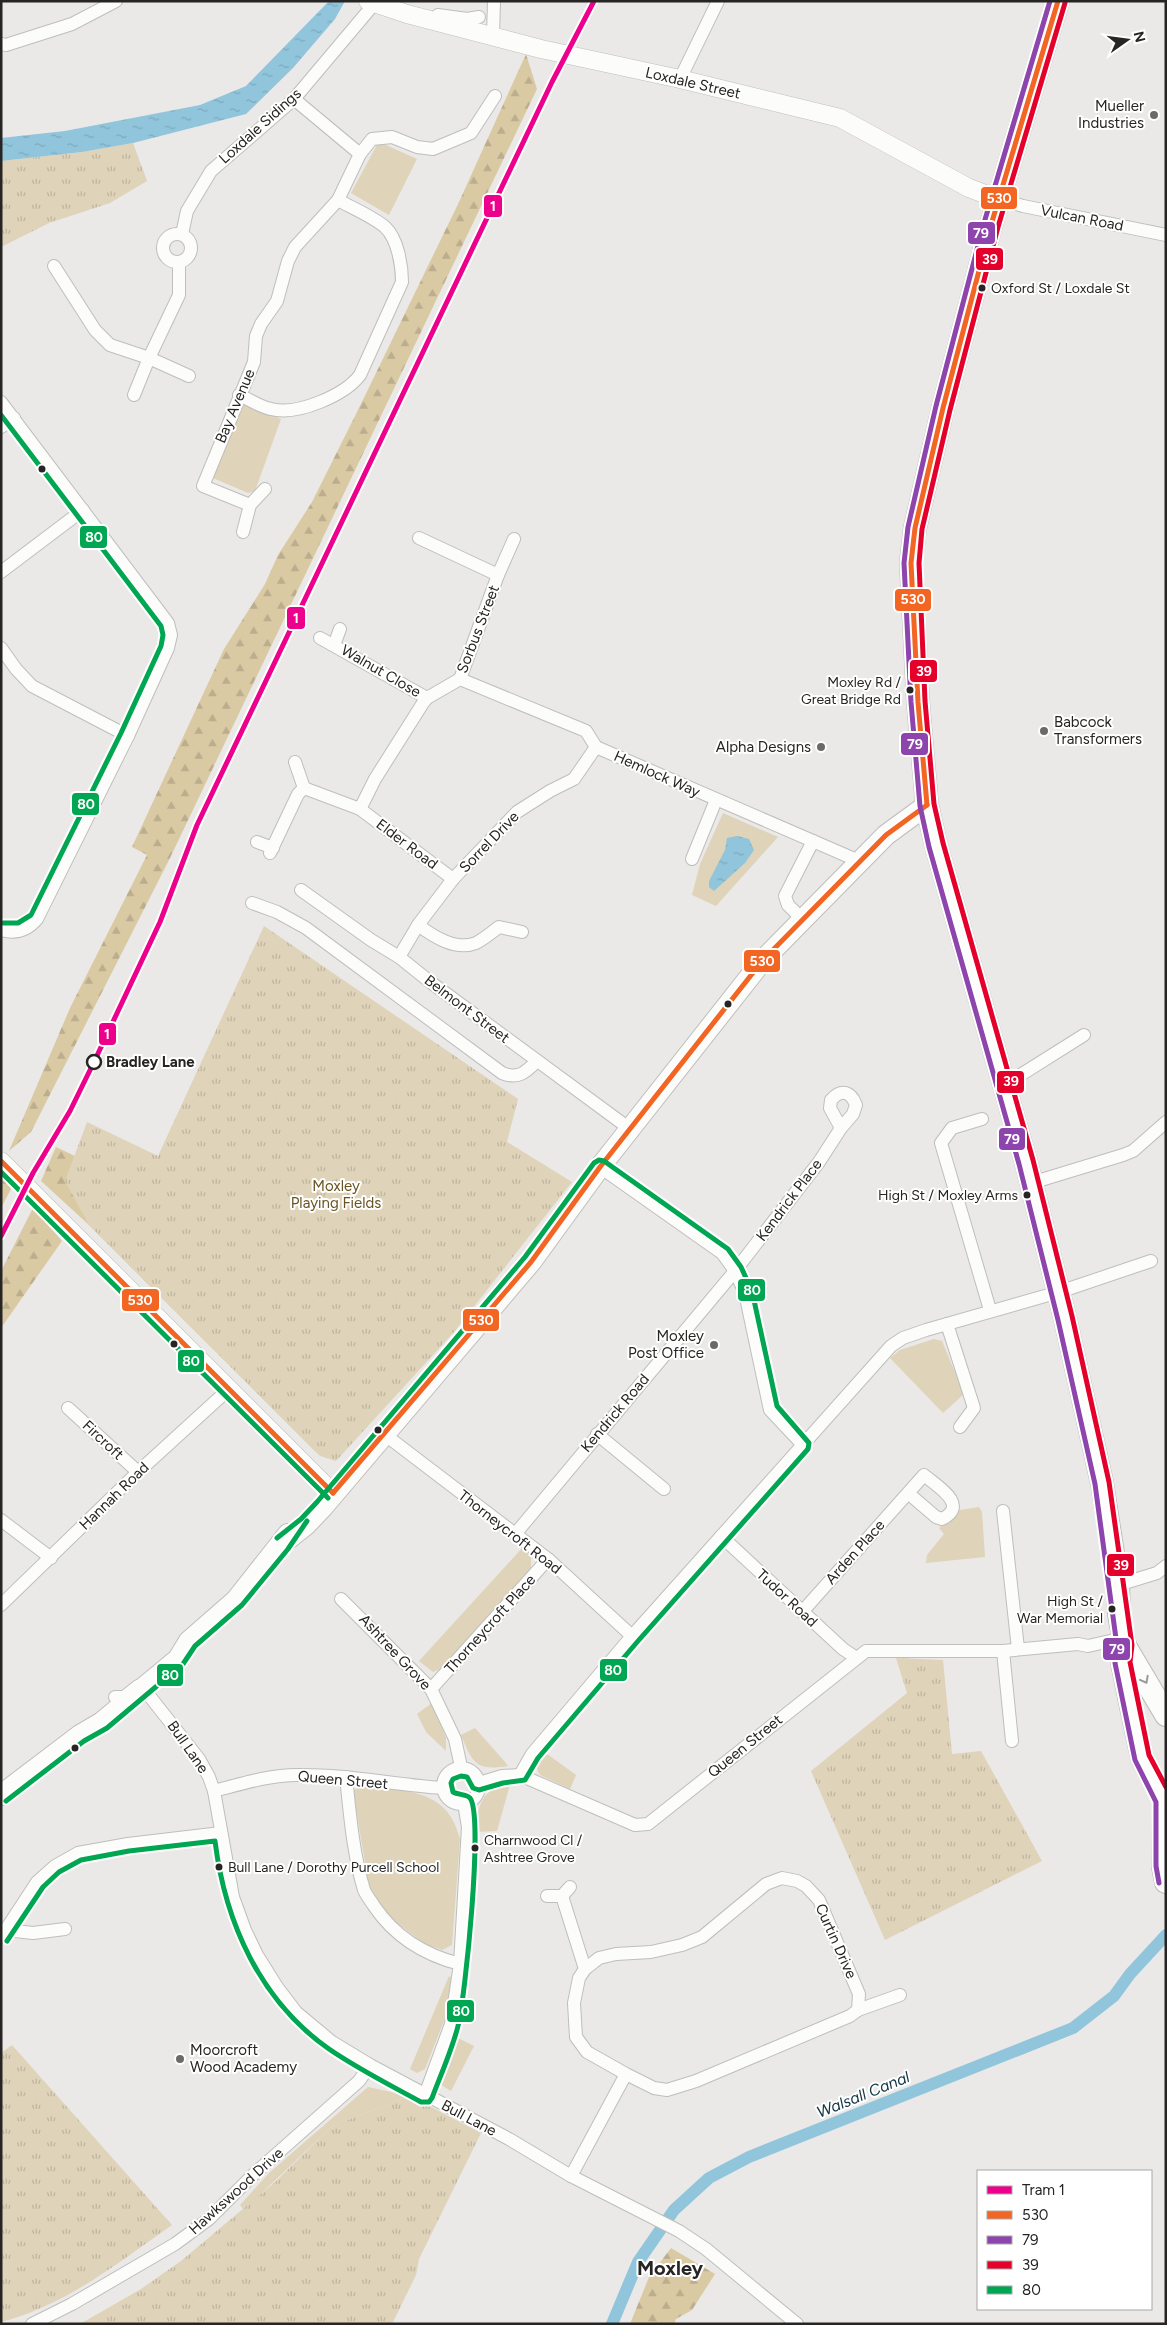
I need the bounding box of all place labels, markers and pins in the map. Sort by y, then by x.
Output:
place label: Mueller Industries [1078,97,1144,132]
marker: Mueller Industries [1148,109,1160,121]
place label: Oxford St / Loxdale St [991,280,1130,297]
marker: Oxford St / Loxdale St [977,283,987,293]
unlabelled marker [37,464,47,474]
place label: Moxley Rd / Great Bridge Rd [801,674,902,708]
marker: Moxley Rd / Great Bridge Rd [905,685,915,695]
place label: Babcock Transformers [1054,713,1142,748]
marker: Babcock Transformers [1038,725,1050,737]
place label: Alpha Designs [716,738,811,756]
marker: Alpha Designs [815,741,827,753]
unlabelled marker [723,999,733,1009]
place label: Bradley Lane [106,1053,195,1071]
marker: Bradley Lane [86,1054,102,1070]
place label: High St / Moxley Arms [878,1187,1018,1204]
marker: High St / Moxley Arms [1022,1190,1032,1200]
place label: Moxley Post Office [628,1327,704,1362]
unlabelled marker [169,1339,179,1349]
marker: Moxley Post Office [708,1339,720,1351]
unlabelled marker [373,1425,383,1435]
place label: High St / War Memorial [1017,1593,1104,1627]
marker: High St / War Memorial [1107,1604,1117,1614]
unlabelled marker [70,1743,80,1753]
place label: Charnwood Cl / Ashtree Grove [484,1832,583,1866]
marker: Charnwood Cl / Ashtree Grove [470,1843,480,1853]
place label: Bull Lane / Dorothy Purcell School [228,1859,439,1876]
marker: Bull Lane / Dorothy Purcell School [214,1862,224,1872]
place label: Moorcroft Wood Academy [190,2041,297,2076]
marker: Moorcroft Wood Academy [174,2053,186,2065]

